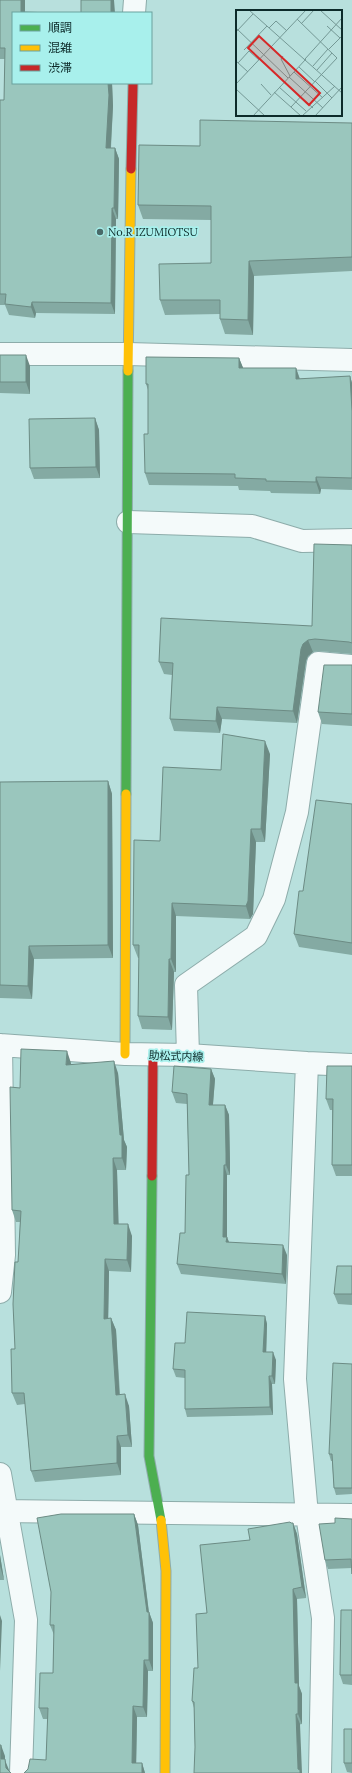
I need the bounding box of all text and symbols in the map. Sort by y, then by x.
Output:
inset map [236,10,342,116]
legend [12,12,152,84]
text: 順調 [48,20,72,35]
text: 混雑 [48,40,72,55]
text: 渋滞 [48,60,72,75]
place label: No.R IZUMIOTSU [108,225,198,239]
marker: No.R IZUMIOTSU [95,227,105,237]
street label: 助松式内線 [148,1048,204,1064]

